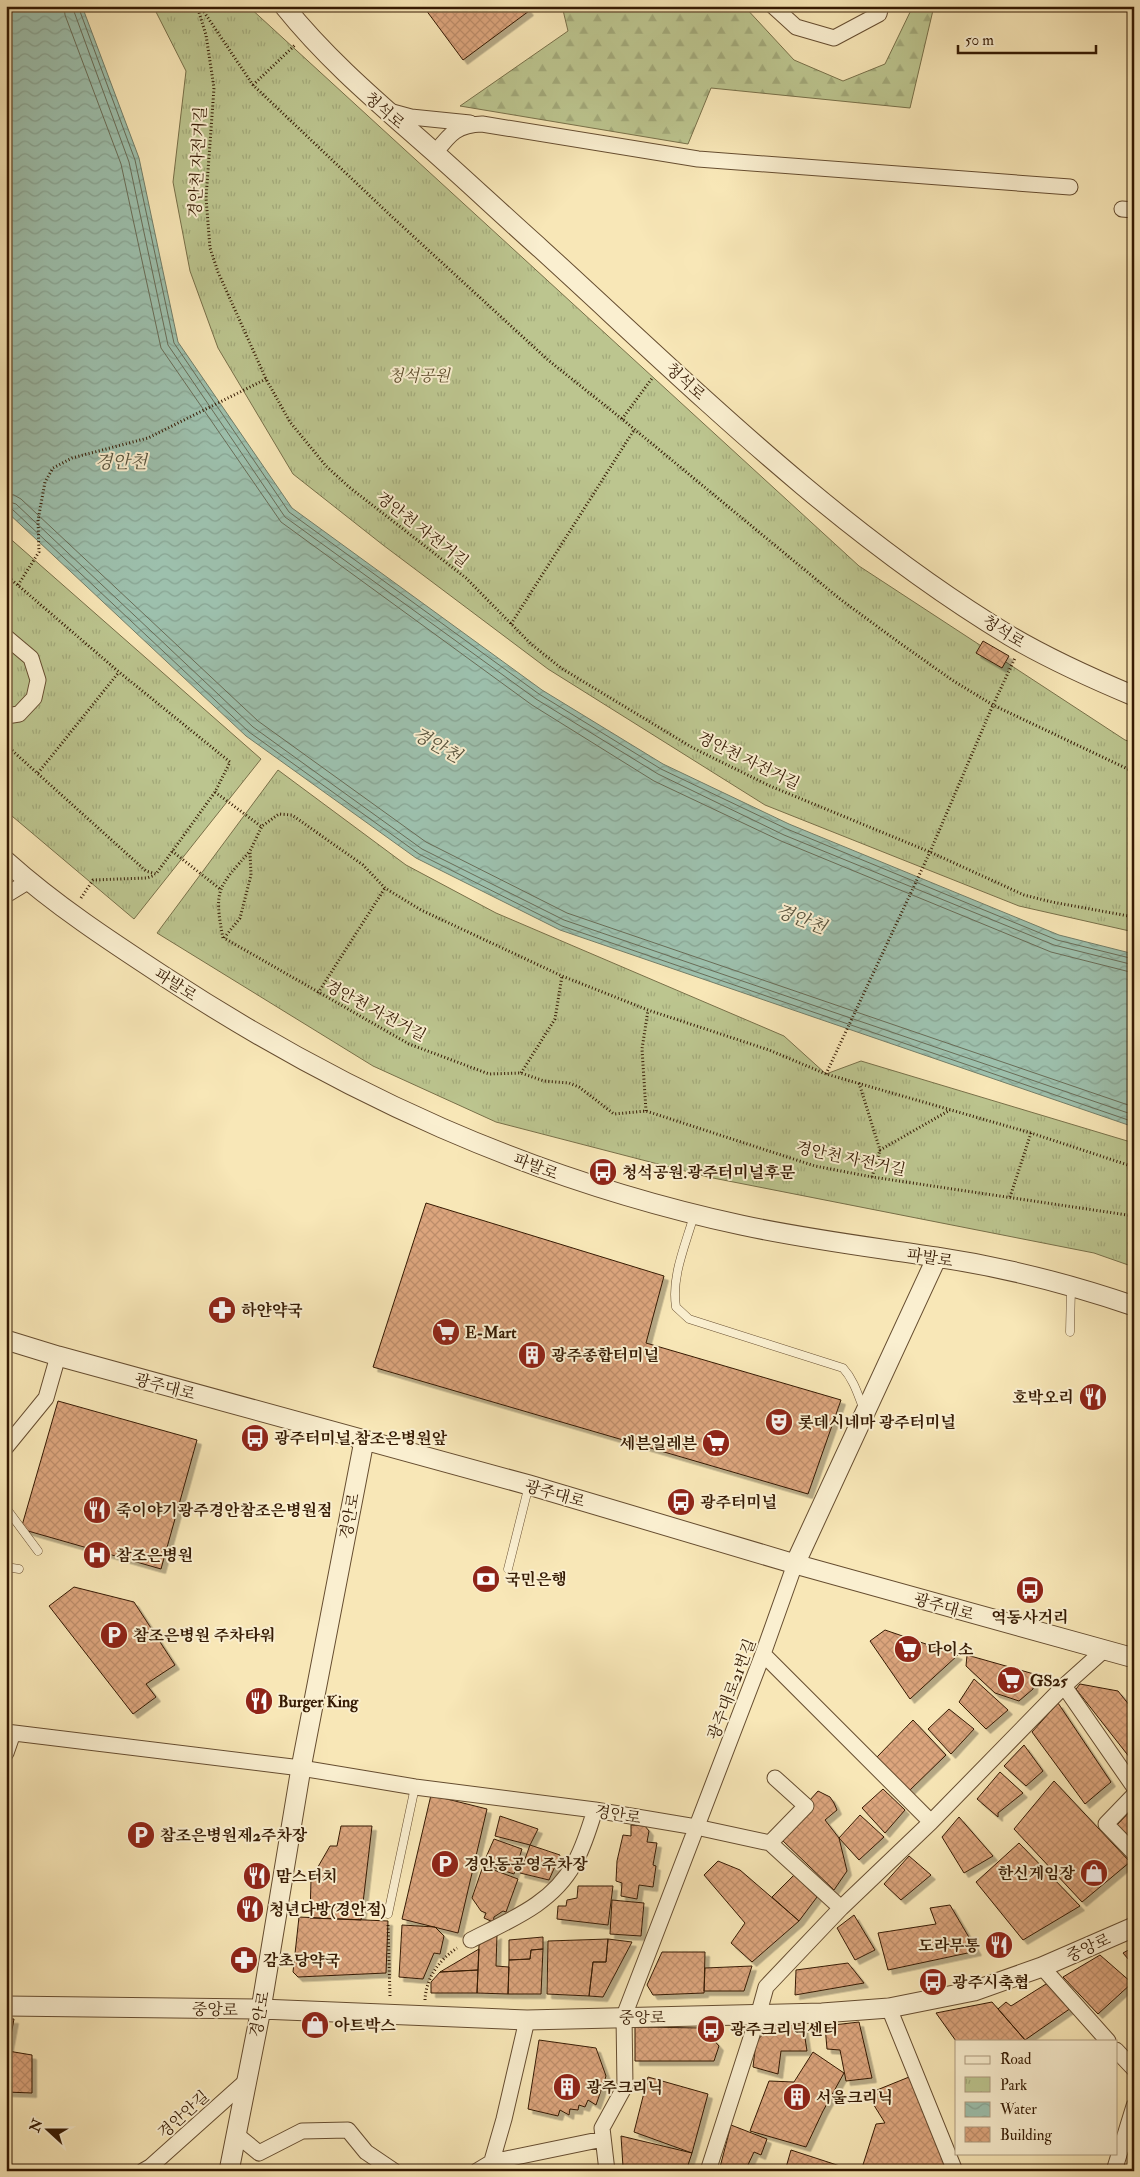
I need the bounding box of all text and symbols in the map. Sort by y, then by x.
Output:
scale bar [958,22,1095,54]
text: 50 m [965,31,994,50]
street label: 청석로 [360,88,409,134]
street label: 경안천 자전거길 [185,106,211,218]
street label: 청석로 [661,359,710,405]
park label: 청석공원 [388,366,451,386]
water label: 경안천 [95,451,149,474]
street label: 경안천 자전거길 [372,488,472,572]
street label: 청석로 [979,611,1029,653]
water label: 경안천 [408,723,467,769]
street label: 경안천 자전거길 [694,727,803,794]
water label: 경안천 [772,899,831,940]
street label: 파발로 [151,964,201,1006]
street label: 경안천 자전거길 [322,976,429,1046]
street label: 경안천 자전거길 [794,1138,907,1180]
street label: 파발로 [510,1149,561,1185]
bus stop icon: 청석공원.광주터미널후문 [588,1157,618,1187]
place label: 청석공원.광주터미널후문 [622,1163,796,1183]
street label: 파발로 [905,1244,955,1272]
pharmacy icon: 하얀약국 [207,1295,237,1325]
place label: 하얀약국 [241,1301,303,1321]
supermarket icon: E-Mart [431,1317,461,1347]
place label: E-Mart [465,1323,517,1343]
building icon: 광주종합터미널 [517,1340,547,1370]
place label: 광주종합터미널 [551,1346,659,1366]
street label: 광주대로 [132,1369,198,1405]
restaurant icon: 호박오리 [1078,1382,1108,1412]
place label: 호박오리 [1012,1388,1074,1408]
theatre icon: 롯데시네마 광주터미널 [764,1407,794,1437]
place label: 롯데시네마 광주터미널 [798,1413,956,1433]
bus stop icon: 광주터미널.참조은병원앞 [240,1423,270,1453]
supermarket icon: 세븐일레븐 [701,1428,731,1458]
place label: 광주터미널.참조은병원앞 [274,1429,448,1449]
place label: 세븐일레븐 [620,1434,698,1454]
street label: 광주대로 [522,1476,588,1512]
bus stop icon: 광주터미널 [666,1487,696,1517]
street label: 경안로 [336,1491,364,1541]
place label: 광주터미널 [700,1493,777,1513]
restaurant icon: 죽이야기광주경안참조은병원점 [82,1495,112,1525]
place label: 죽이야기광주경안참조은병원점 [116,1501,332,1521]
hospital icon: 참조은병원 [82,1540,112,1570]
place label: 참조은병원 [116,1546,193,1566]
bank icon: 국민은행 [471,1564,501,1594]
place label: 국민은행 [505,1570,567,1590]
bus stop icon: 역동사거리 [1015,1575,1045,1605]
street label: 광주대로 [911,1589,977,1625]
place label: 역동사거리 [991,1608,1069,1628]
parking icon: 참조은병원 주차타워 [99,1620,129,1650]
place label: 참조은병원 주차타워 [133,1626,275,1646]
supermarket icon: 다이소 [893,1634,923,1664]
street label: 광주대로21번길 [704,1636,760,1743]
place label: 다이소 [927,1640,974,1660]
supermarket icon: GS25 [996,1665,1026,1695]
place label: GS25 [1030,1671,1068,1691]
restaurant icon: Burger King [244,1686,274,1716]
place label: Burger King [278,1692,359,1713]
street label: 경안로 [593,1801,643,1829]
parking icon: 참조은병원제2주차장 [126,1820,156,1850]
place label: 참조은병원제2주차장 [160,1826,308,1846]
parking icon: 경안동공영주차장 [430,1849,460,1879]
place label: 경안동공영주차장 [464,1855,588,1875]
shop icon: 한신게임장 [1079,1858,1109,1888]
restaurant icon: 맘스터치 [242,1861,272,1891]
place label: 한신게임장 [998,1864,1076,1884]
place label: 맘스터치 [276,1867,338,1887]
restaurant icon: 청년다방(경안점) [235,1894,265,1924]
place label: 청년다방(경안점) [269,1900,386,1920]
street label: 중앙로 [1063,1929,1114,1966]
restaurant icon: 도라무통 [984,1930,1014,1960]
place label: 도라무통 [918,1936,981,1956]
pharmacy icon: 감초당약국 [229,1945,259,1975]
place label: 감초당약국 [263,1951,341,1971]
bus stop icon: 광주시축협 [918,1967,948,1997]
place label: 광주시축협 [952,1973,1029,1993]
street label: 경안로 [246,1989,274,2039]
street label: 중앙로 [192,2000,239,2020]
street label: 중앙로 [619,2008,666,2028]
shop icon: 아트박스 [300,2010,330,2040]
bus stop icon: 광주크리닉센터 [696,2014,726,2044]
place label: 아트박스 [334,2016,396,2036]
place label: 광주크리닉센터 [730,2020,838,2040]
legend [955,2040,1118,2154]
text: Road [1000,2050,1032,2069]
building icon: 광주크리닉 [552,2072,582,2102]
text: Park [1000,2076,1027,2095]
place label: 광주크리닉 [586,2078,663,2098]
building icon: 서울크리닉 [782,2082,812,2112]
street label: 경안안길 [154,2087,213,2143]
place label: 서울크리닉 [816,2088,893,2108]
text: Water [999,2100,1037,2119]
north arrow [22,2104,72,2154]
text: N [26,2116,47,2135]
text: Building [1000,2126,1052,2145]

